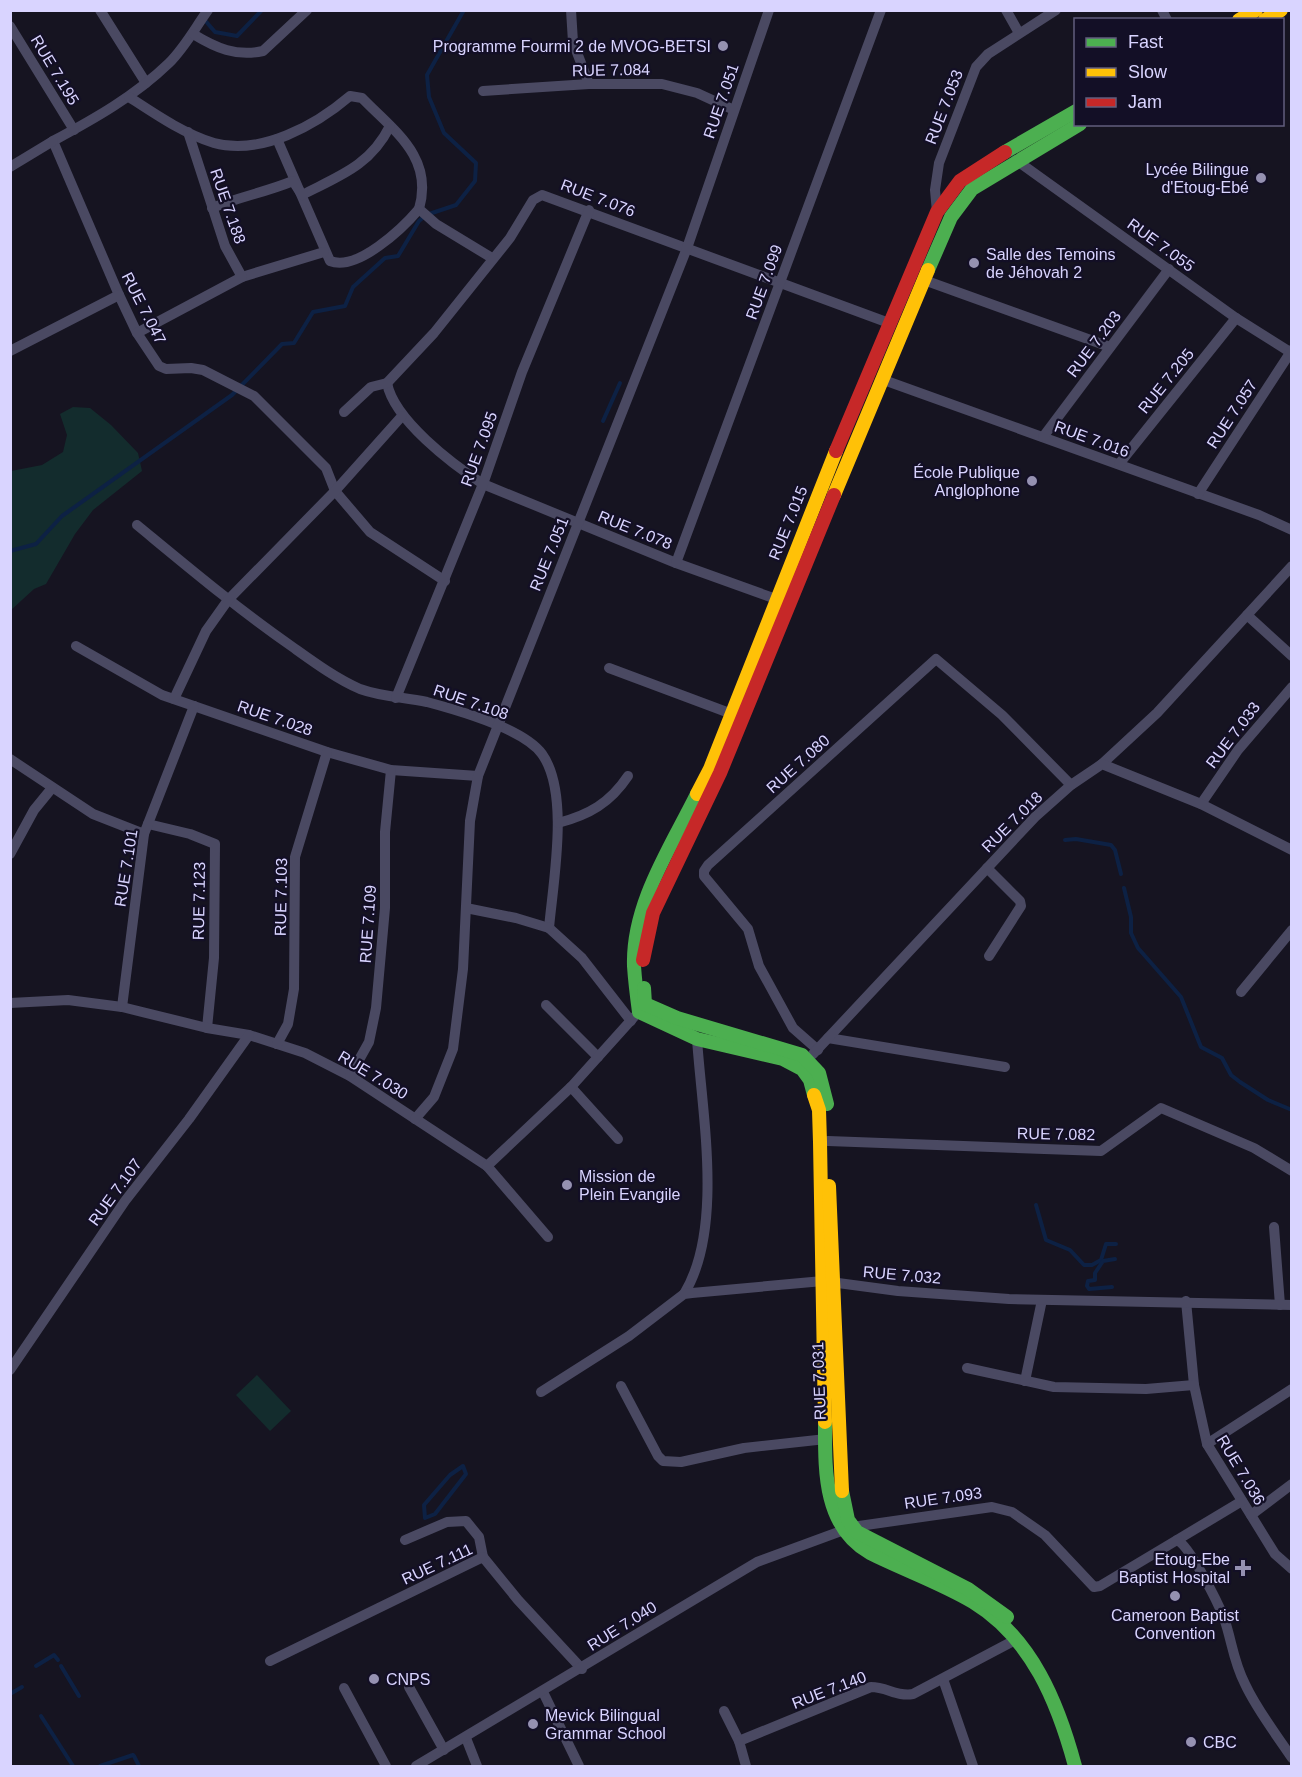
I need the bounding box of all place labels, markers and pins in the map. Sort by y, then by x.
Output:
place label: Programme Fourmi 2 de MVOG-BETSI [433,38,711,55]
marker: Programme Fourmi 2 de MVOG-BETSI [716,39,730,53]
place label: Lycée Bilingue d'Etoug-Ebé [1146,161,1249,196]
marker: Lycée Bilingue d'Etoug-Ebé [1254,171,1268,185]
place label: Salle des Temoins de Jéhovah 2 [986,246,1116,281]
marker: Salle des Temoins de Jéhovah 2 [967,256,981,270]
place label: École Publique Anglophone [913,463,1020,499]
marker: École Publique Anglophone [1025,474,1039,488]
place label: Mission de Plein Evangile [579,1168,681,1203]
marker: Mission de Plein Evangile [560,1178,574,1192]
place label: Etoug-Ebe Baptist Hospital [1119,1551,1230,1586]
marker: Etoug-Ebe Baptist Hospital [1234,1559,1252,1577]
marker: Cameroon Baptist Convention [1168,1589,1182,1603]
place label: Cameroon Baptist Convention [1111,1607,1240,1642]
place label: CNPS [386,1671,430,1688]
marker: CNPS [367,1672,381,1686]
place label: Mevick Bilingual Grammar School [545,1707,666,1742]
marker: Mevick Bilingual Grammar School [526,1717,540,1731]
place label: CBC [1203,1734,1237,1751]
marker: CBC [1184,1735,1198,1749]

